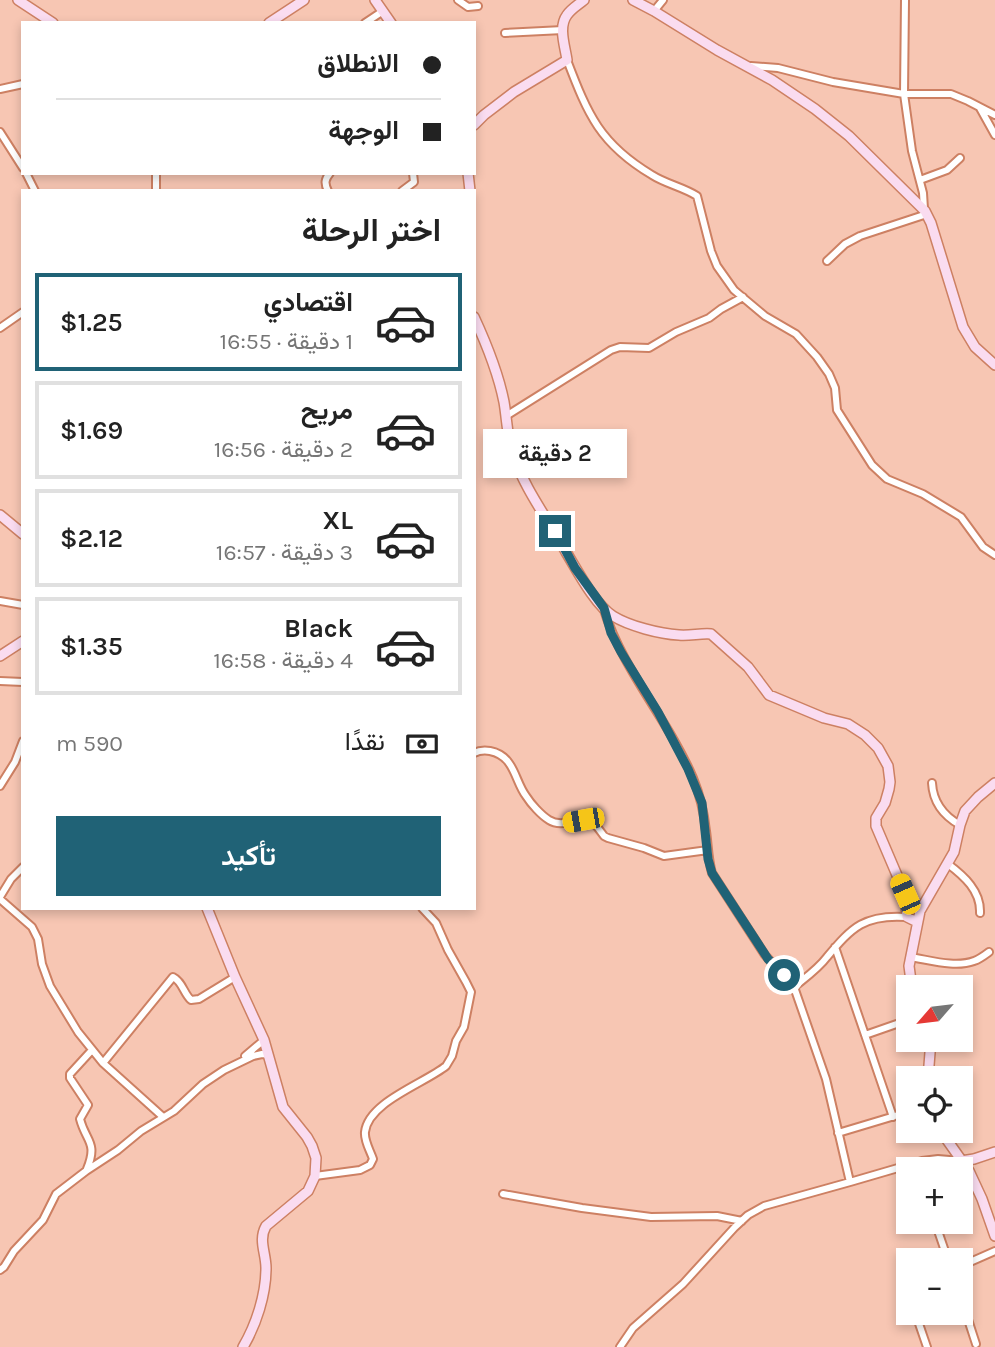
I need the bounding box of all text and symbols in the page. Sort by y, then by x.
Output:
text: الانطلاق [317,48,399,79]
text: الوجهة [328,115,399,146]
text: اختر الرحلة [302,212,441,249]
text: اقتصادي [264,287,353,318]
icon: car [374,291,437,354]
text: $1.25 [60,307,122,338]
text: 1 دقيقة · 16:55 [220,328,353,355]
text: مريح [301,395,353,426]
icon: car [374,399,437,462]
text: $1.69 [60,415,123,446]
callout: 2 دقيقة [483,430,627,478]
text: 2 دقيقة · 16:56 [214,436,353,463]
text: 2 دقيقة [518,440,592,467]
text: XL [322,505,353,536]
icon: car [374,507,437,570]
route end [539,515,571,547]
text: $2.12 [60,523,123,554]
text: 3 دقيقة · 16:57 [216,539,353,566]
text: Black [284,613,353,644]
icon: car [374,615,437,678]
text: $1.35 [60,631,123,662]
text: 4 دقيقة · 16:58 [213,647,353,674]
icon: cash [403,725,441,763]
text: نقدًا [345,726,385,757]
text: 590 m [56,730,123,757]
car [561,806,606,834]
button: تأكيد [56,816,441,896]
car [887,871,924,917]
route start [768,959,800,991]
north arrow [896,975,973,1052]
map controls [896,975,973,1325]
button: locate [896,1066,973,1143]
button: + [896,1157,973,1234]
button: − [896,1248,973,1325]

